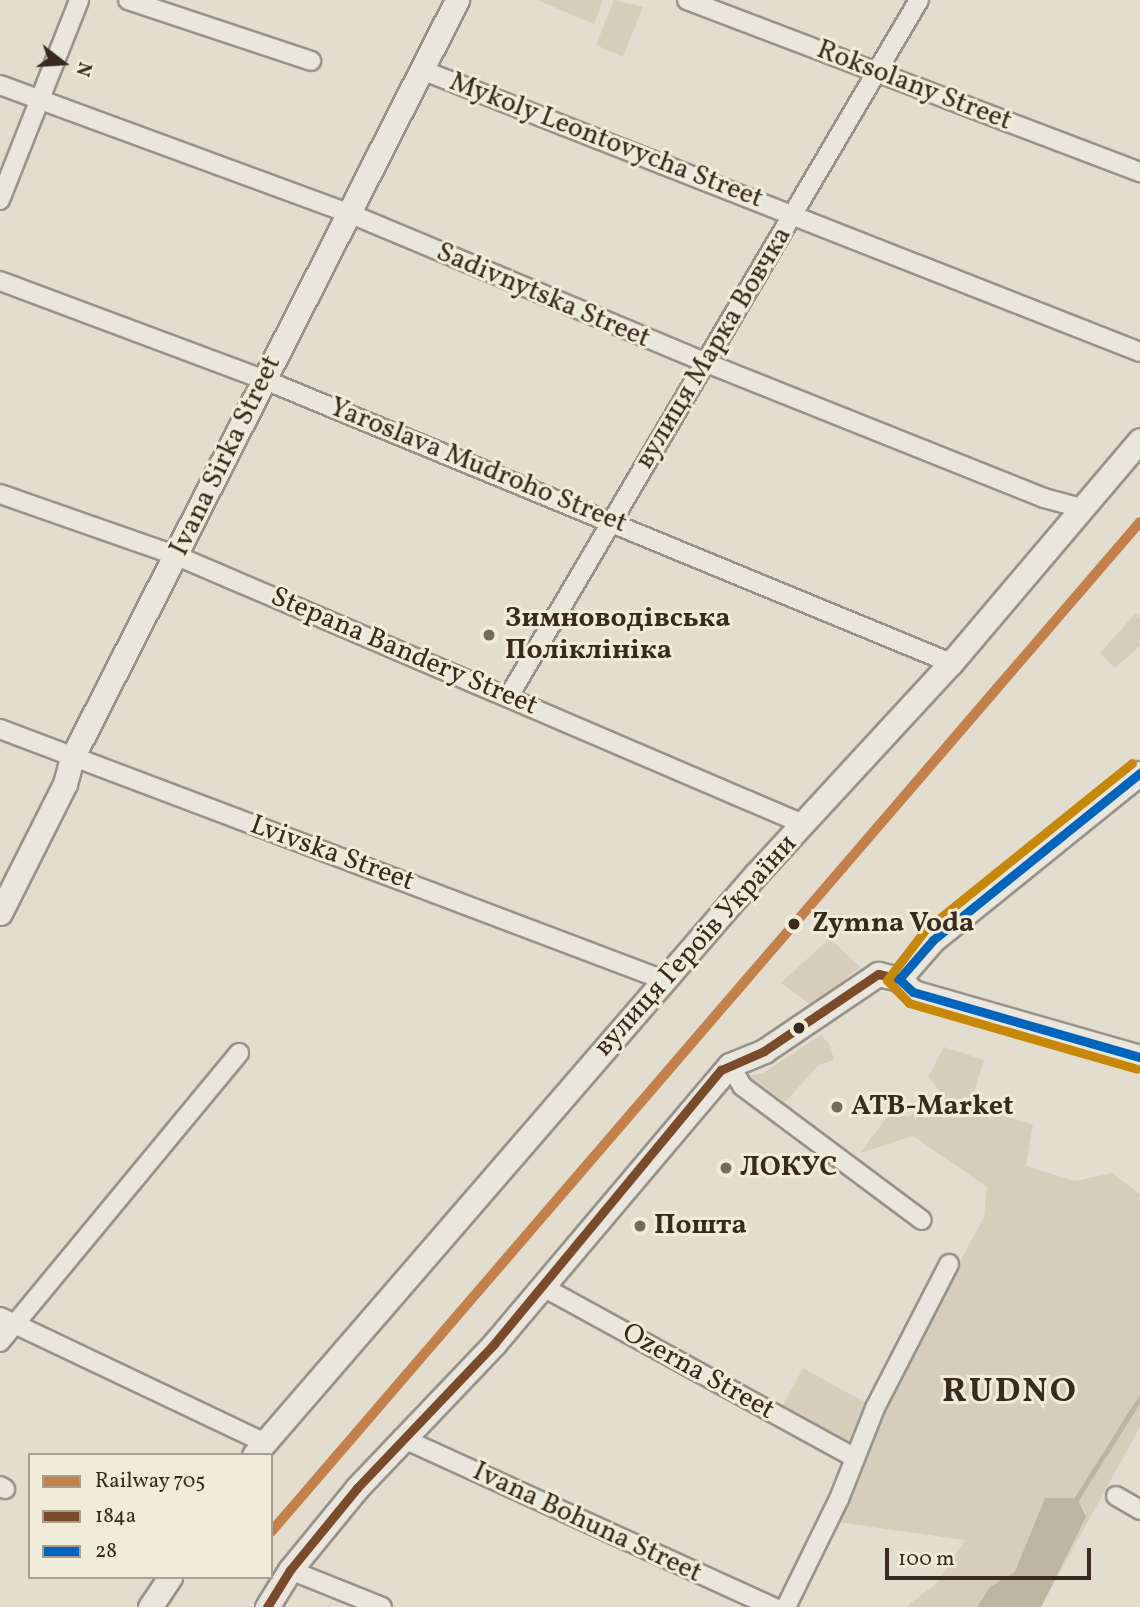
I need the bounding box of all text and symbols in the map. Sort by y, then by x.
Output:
north arrow [28,28,98,98]
street label: Roksolany Street [811,33,1017,139]
text: N [69,59,98,80]
street label: Mykoly Leontovycha Street [444,65,768,217]
street label: вулиця Марка Вовчка [628,221,800,475]
street label: Sadivnytska Street [431,236,655,356]
street label: Ivana Sirka Street [163,350,289,562]
street label: Yaroslava Mudroho Street [324,391,632,541]
street label: Stepana Bandery Street [265,580,543,724]
place label: Зимноводівська Поліклініка [505,602,730,668]
marker: Зимноводівська Поліклініка [479,625,499,645]
street label: Lvivska Street [245,809,419,899]
street label: вулиця Героїв України [587,828,805,1064]
place label: Zymna Voda [812,907,975,941]
marker: Zymna Voda [783,913,805,935]
unlabelled marker [792,1021,806,1035]
place label: ATB-Market [851,1090,1014,1124]
marker: ATB-Market [829,1099,845,1115]
place label: ЛОКУС [740,1151,837,1185]
marker: ЛОКУС [718,1160,734,1176]
place label: Пошта [654,1209,747,1243]
marker: Пошта [632,1218,648,1234]
street label: Ozerna Street [616,1316,780,1428]
district label: RUDNO [943,1371,1077,1413]
legend [28,1453,273,1579]
street label: Ivana Bohuna Street [467,1455,707,1591]
text: Railway 705 [95,1467,205,1496]
text: 184а [95,1502,136,1531]
scale bar [888,1534,1094,1578]
text: 28 [95,1537,117,1566]
text: 100 m [898,1545,955,1574]

